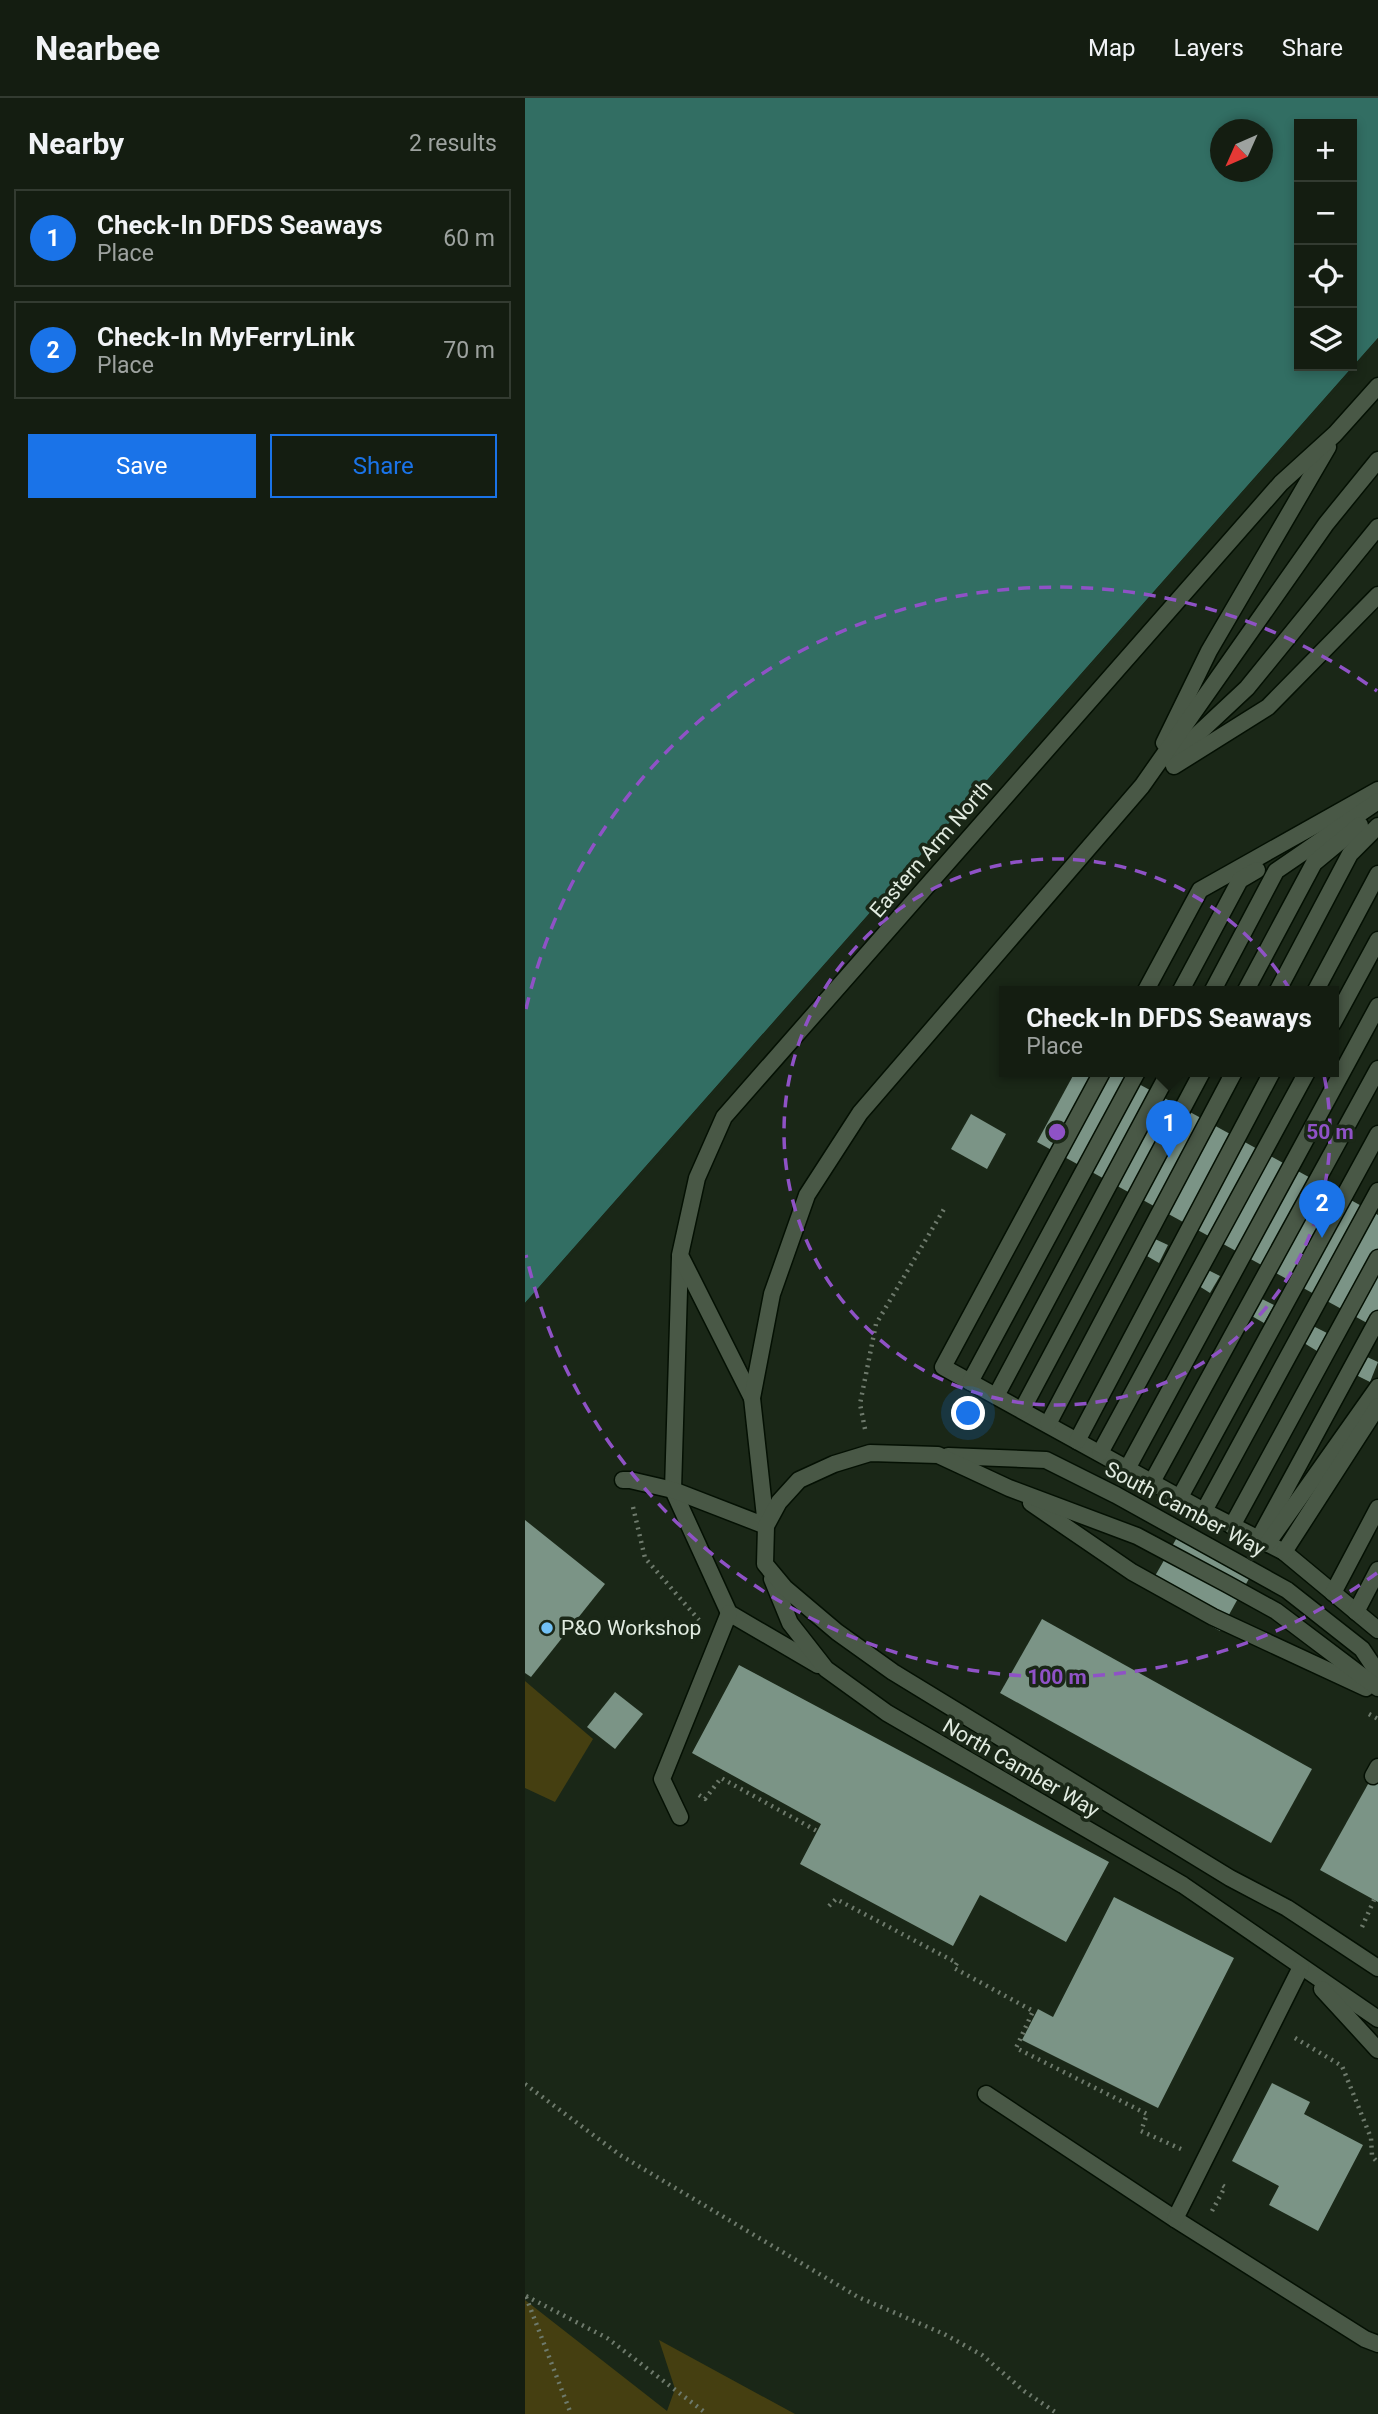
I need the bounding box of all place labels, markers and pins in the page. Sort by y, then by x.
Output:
pin: 1 [1146,1100,1192,1158]
centre of rings [1045,1120,1069,1144]
pin: 2 [1299,1180,1345,1238]
place label: P&O Workshop [561,1616,701,1640]
marker: P&O Workshop [539,1620,555,1636]

